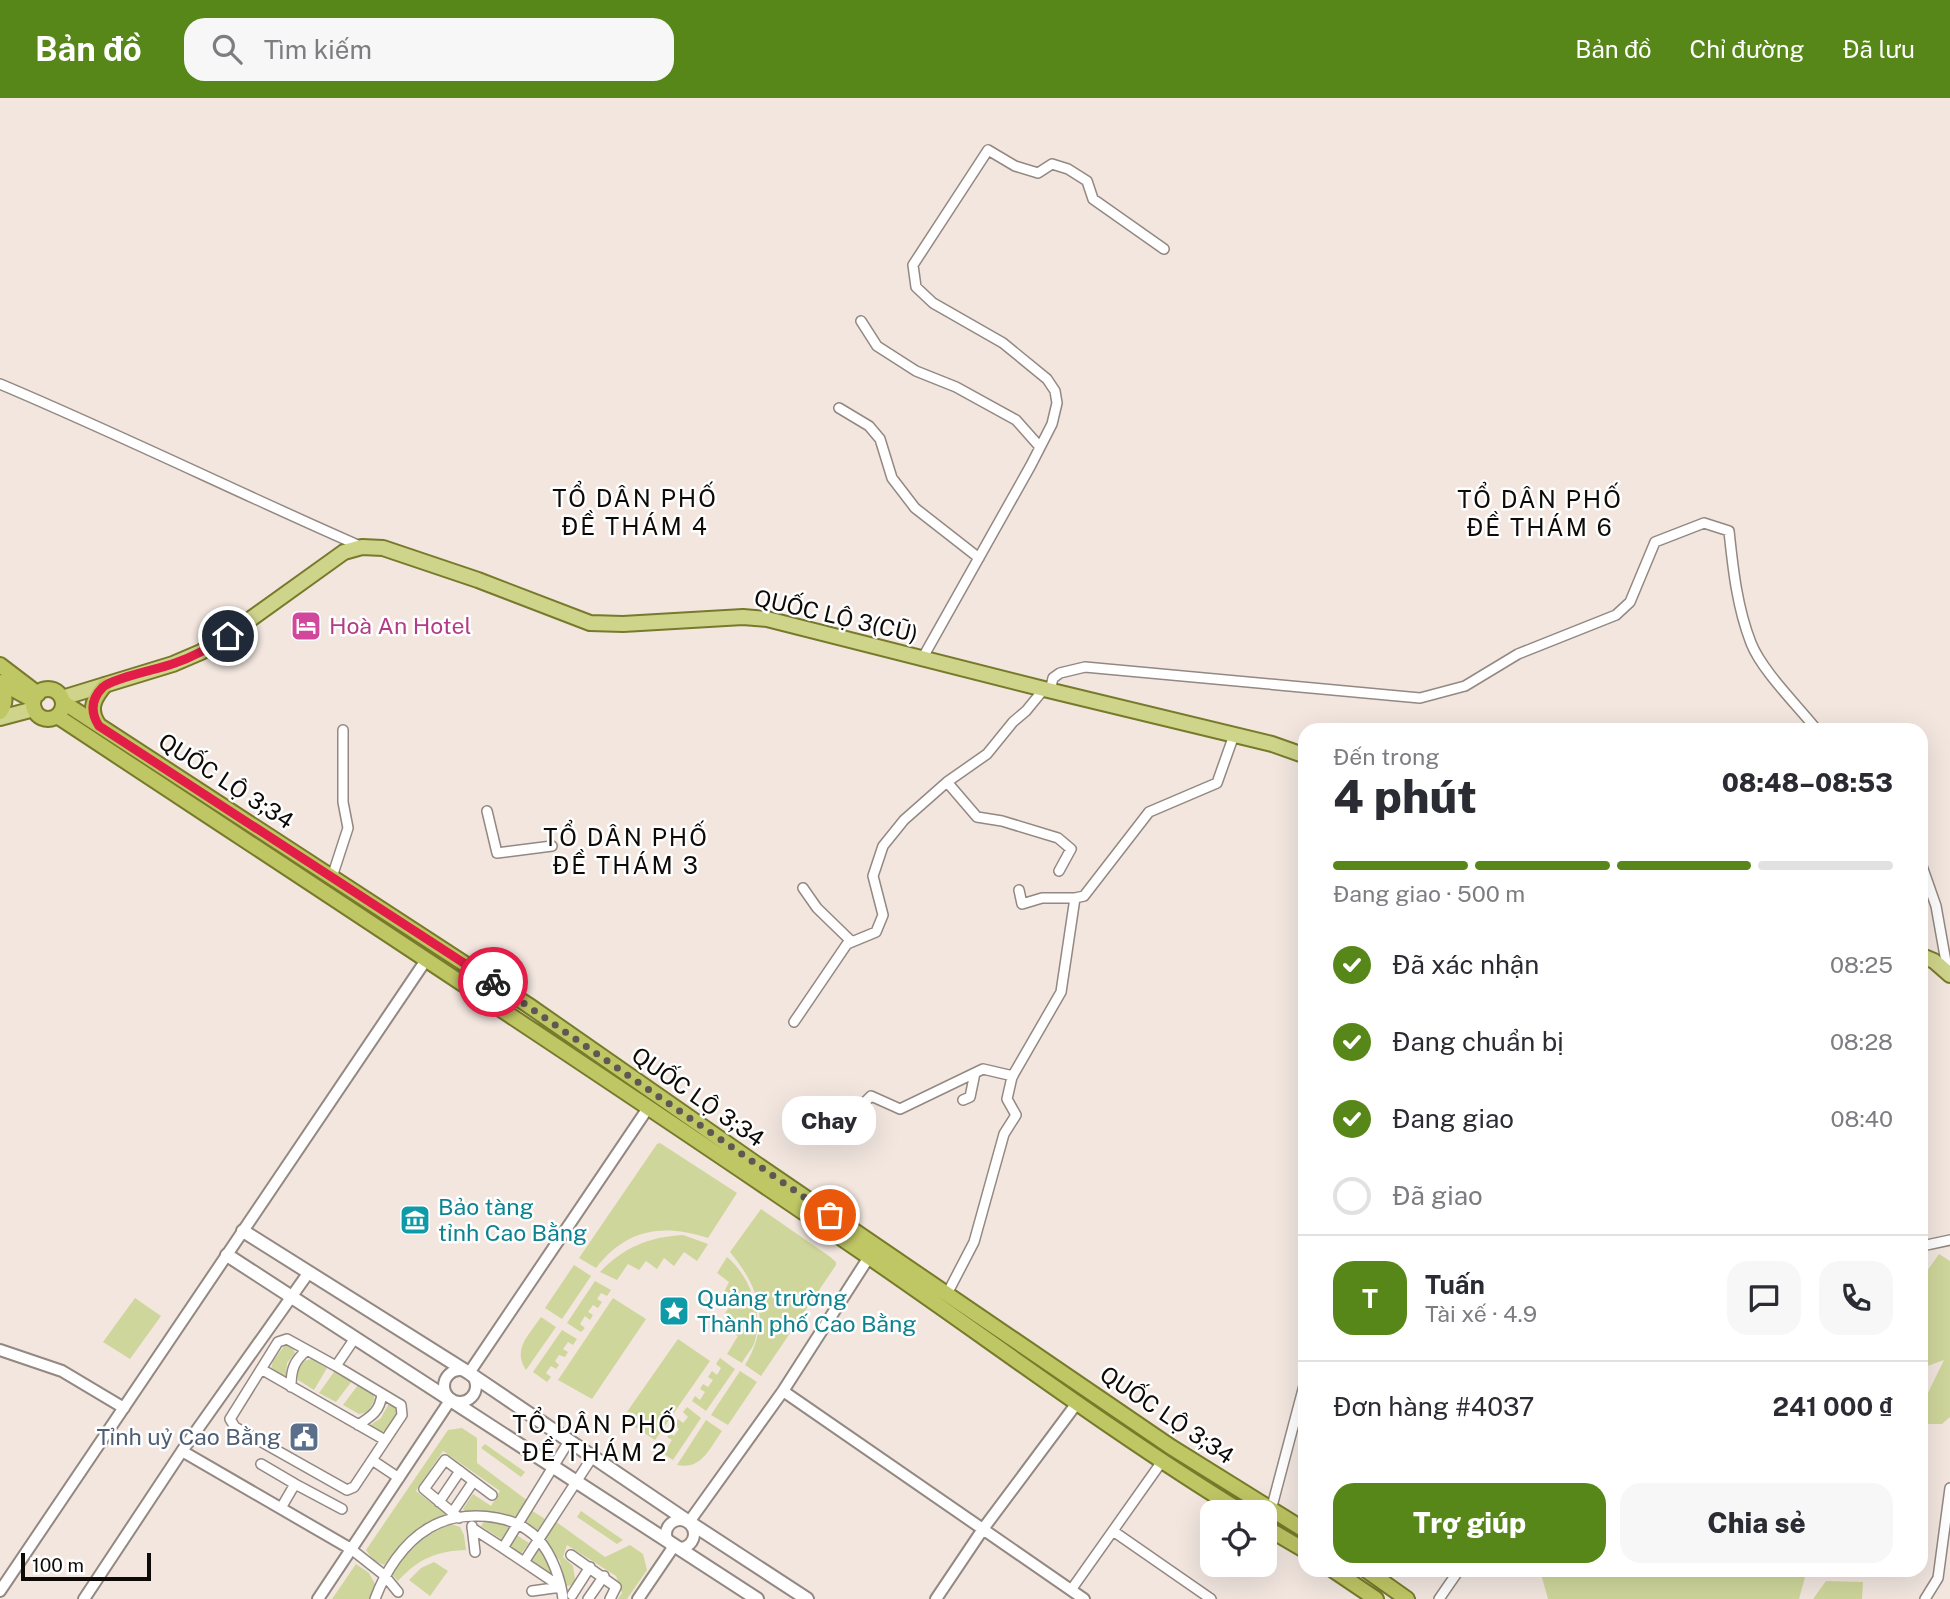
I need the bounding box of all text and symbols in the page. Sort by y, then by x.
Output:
search box [184,18,674,81]
text: Bản đồ [35,30,142,68]
icon: search [208,30,246,68]
text: Tìm kiếm [264,34,372,65]
text: Bản đồ [1575,35,1652,63]
text: Chỉ đường [1690,35,1804,63]
text: Đã lưu [1842,35,1915,63]
district label: TỔ DÂN PHỐ ĐỀ THÁM 4 [552,480,718,540]
district label: TỔ DÂN PHỐ ĐỀ THÁM 6 [1457,481,1623,541]
street label: QUỐC LỘ 3(CŨ) [752,582,921,647]
pin [198,606,258,666]
hotel icon: Hoà An Hotel [289,609,323,643]
place label: Hoà An Hotel [329,612,471,639]
icon: home [209,617,247,655]
street label: QUỐC LỘ 3;34 [154,725,300,834]
text: Đến trong [1333,743,1440,770]
text: 08:48–08:53 [1722,767,1893,798]
text: 4 phút [1333,769,1477,823]
district label: TỔ DÂN PHỐ ĐỀ THÁM 3 [543,819,709,879]
text: Đang giao · 500 m [1333,880,1525,907]
icon: check [1333,946,1371,984]
courier [458,947,528,1017]
text: Đã xác nhận [1392,949,1539,980]
text: 08:25 [1830,951,1893,978]
icon: bike [474,963,512,1001]
icon: check [1333,1023,1371,1061]
text: Đang chuẩn bị [1392,1026,1564,1057]
text: 08:28 [1830,1028,1893,1055]
street label: QUỐC LỘ 3;34 [627,1039,771,1152]
callout: Chay [783,1096,877,1145]
icon: check [1333,1100,1371,1138]
text: Đang giao [1392,1103,1514,1134]
text: 08:40 [1831,1105,1893,1132]
text: Chay [801,1107,857,1134]
text: Đã giao [1392,1180,1483,1211]
pin [800,1185,860,1245]
place label: Bảo tàng tỉnh Cao Bằng [438,1193,587,1246]
icon: bag [811,1196,849,1234]
museum icon: Bảo tàng tỉnh Cao Bằng [398,1203,432,1237]
button: chat [1727,1261,1801,1335]
button: phone [1819,1261,1893,1335]
text: Tuấn [1425,1269,1485,1300]
text: T [1362,1283,1378,1314]
place label: Quảng trường Thành phố Cao Bằng [697,1284,917,1337]
place icon: Quảng trường Thành phố Cao Bằng [657,1294,691,1328]
text: Tài xế · 4.9 [1425,1300,1537,1327]
street label: QUỐC LỘ 3;34 [1095,1358,1240,1469]
text: Đơn hàng #4037 [1333,1391,1534,1422]
text: 241 000 ₫ [1773,1391,1893,1422]
district label: TỔ DÂN PHỐ ĐỀ THÁM 2 [512,1406,678,1466]
public building icon: Tỉnh uỷ Cao Bằng [287,1420,321,1454]
place label: Tỉnh uỷ Cao Bằng [97,1423,281,1450]
button: Trợ giúp [1333,1483,1606,1563]
button: Chia sẻ [1620,1483,1893,1563]
map controls [1200,1500,1277,1577]
button: locate [1200,1500,1277,1577]
scale bar [21,1550,150,1582]
text: 100 m [32,1554,84,1576]

